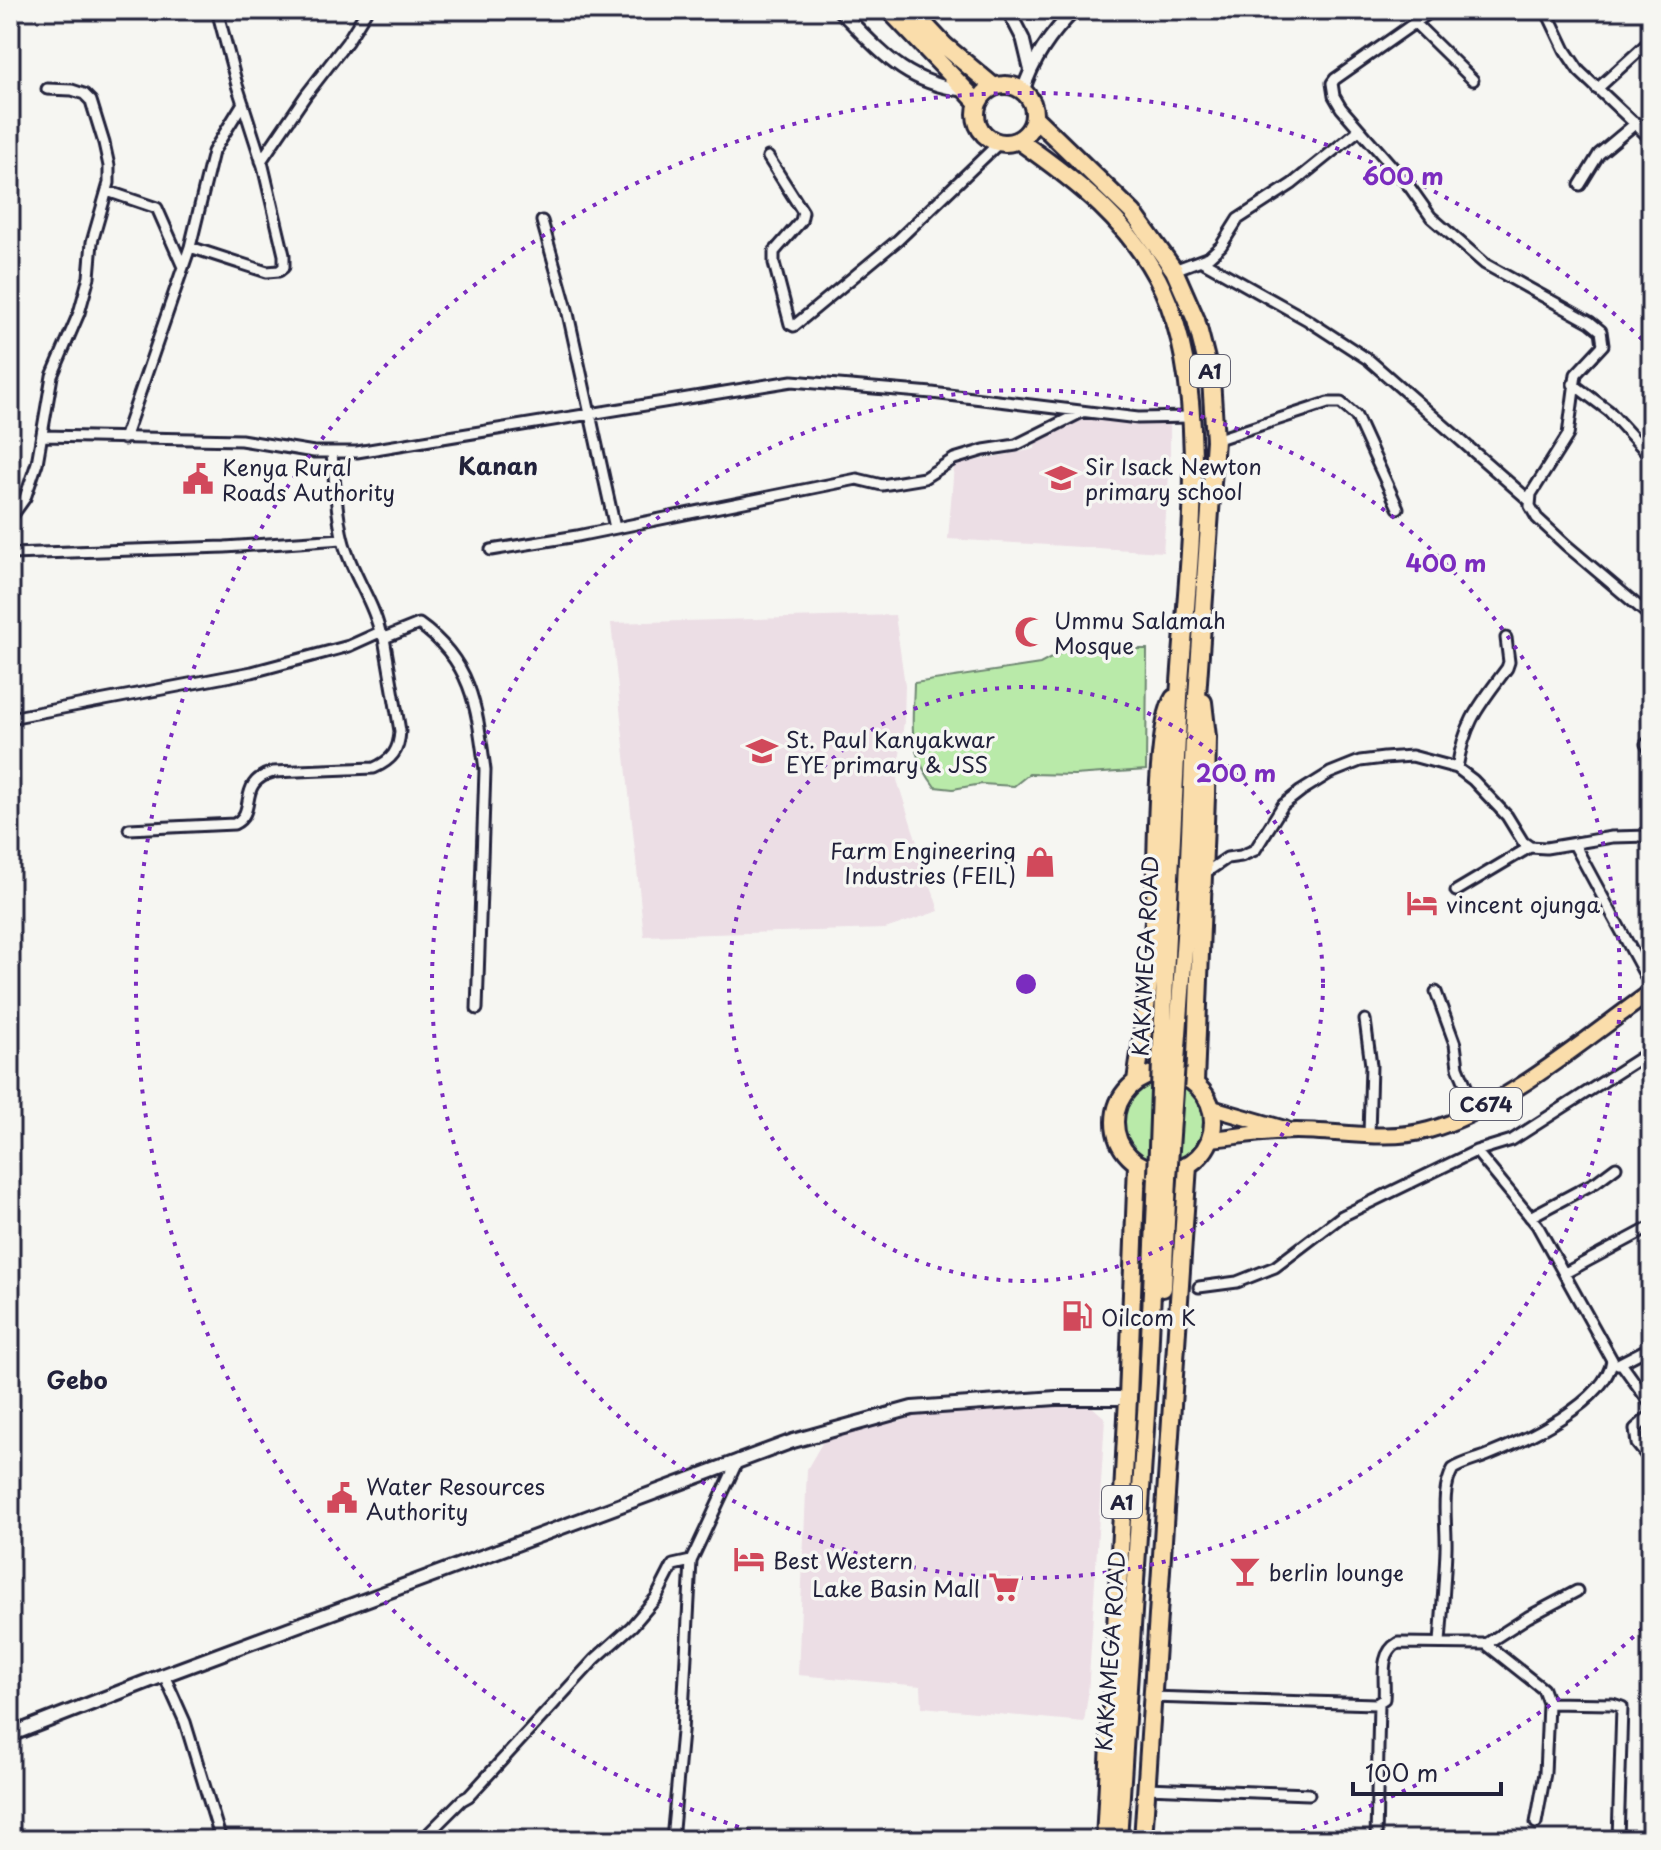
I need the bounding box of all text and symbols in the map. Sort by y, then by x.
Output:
text: 600 m [1362,157,1444,193]
road number: A1 [1190,355,1230,387]
district label: Kanan [458,447,538,483]
place label: Sir Isack Newton primary school [1085,449,1262,507]
place label: Kenya Rural Roads Authority [222,450,395,508]
school or university icon: Sir Isack Newton primary school [1044,461,1078,495]
public building icon: Kenya Rural Roads Authority [181,462,215,496]
text: 400 m [1405,544,1487,580]
place label: Ummu Salamah Mosque [1054,603,1226,661]
mosque icon: Ummu Salamah Mosque [1013,615,1047,649]
place label: St. Paul Kanyakwar EYE primary & JSS [786,722,995,780]
school or university icon: St. Paul Kanyakwar EYE primary & JSS [745,734,779,768]
text: 200 m [1196,754,1276,790]
place label: Farm Engineering Industries (FEIL) [830,833,1016,891]
shop icon: Farm Engineering Industries (FEIL) [1023,845,1057,879]
street label: KAKAMEGA ROAD [1122,855,1166,1057]
hotel icon: vincent ojunga [1405,886,1439,920]
place label: vincent ojunga [1446,887,1600,920]
centre of rings [1012,970,1040,998]
road number: C674 [1450,1088,1522,1120]
fuel station icon: Oilcom K [1060,1299,1094,1333]
place label: Oilcom K [1101,1300,1196,1333]
district label: Gebo [46,1361,108,1397]
place label: Water Resources Authority [366,1469,545,1527]
public building icon: Water Resources Authority [325,1481,359,1515]
road number: A1 [1102,1486,1142,1518]
hotel icon: Best Western [732,1542,766,1576]
place label: Best Western [773,1543,913,1576]
street label: KAKAMEGA ROAD [1086,1549,1132,1753]
bar icon: berlin lounge [1228,1554,1262,1588]
place label: berlin lounge [1269,1555,1404,1588]
supermarket icon: Lake Basin Mall [987,1570,1021,1604]
place label: Lake Basin Mall [812,1571,980,1604]
scale bar [1353,1746,1501,1796]
text: 100 m [1365,1754,1438,1790]

